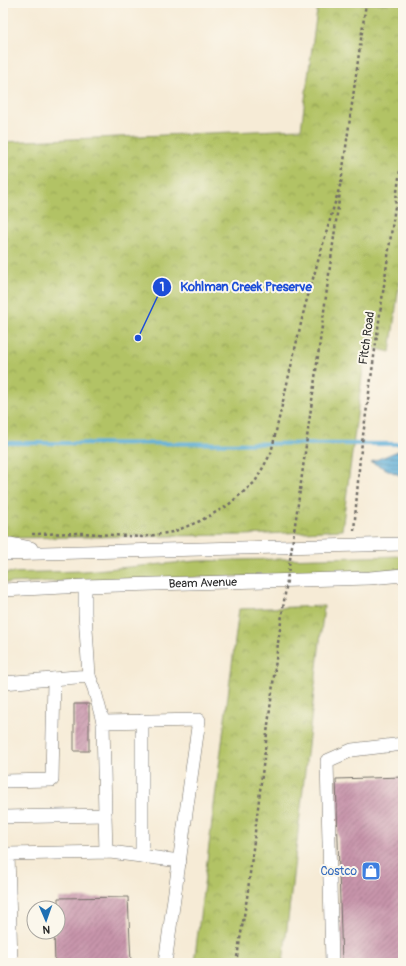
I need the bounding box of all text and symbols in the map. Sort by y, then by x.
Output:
callout: Kohlman Creek Preserve [152,274,320,299]
text: Kohlman Creek Preserve [180,279,312,295]
text: 1 [160,280,164,295]
street label: Fitch Road [356,310,378,365]
street label: Beam Avenue [168,574,237,591]
shop icon: Costco [360,860,382,882]
place label: Costco [320,864,358,879]
north arrow [26,900,66,940]
text: N [42,923,50,936]

